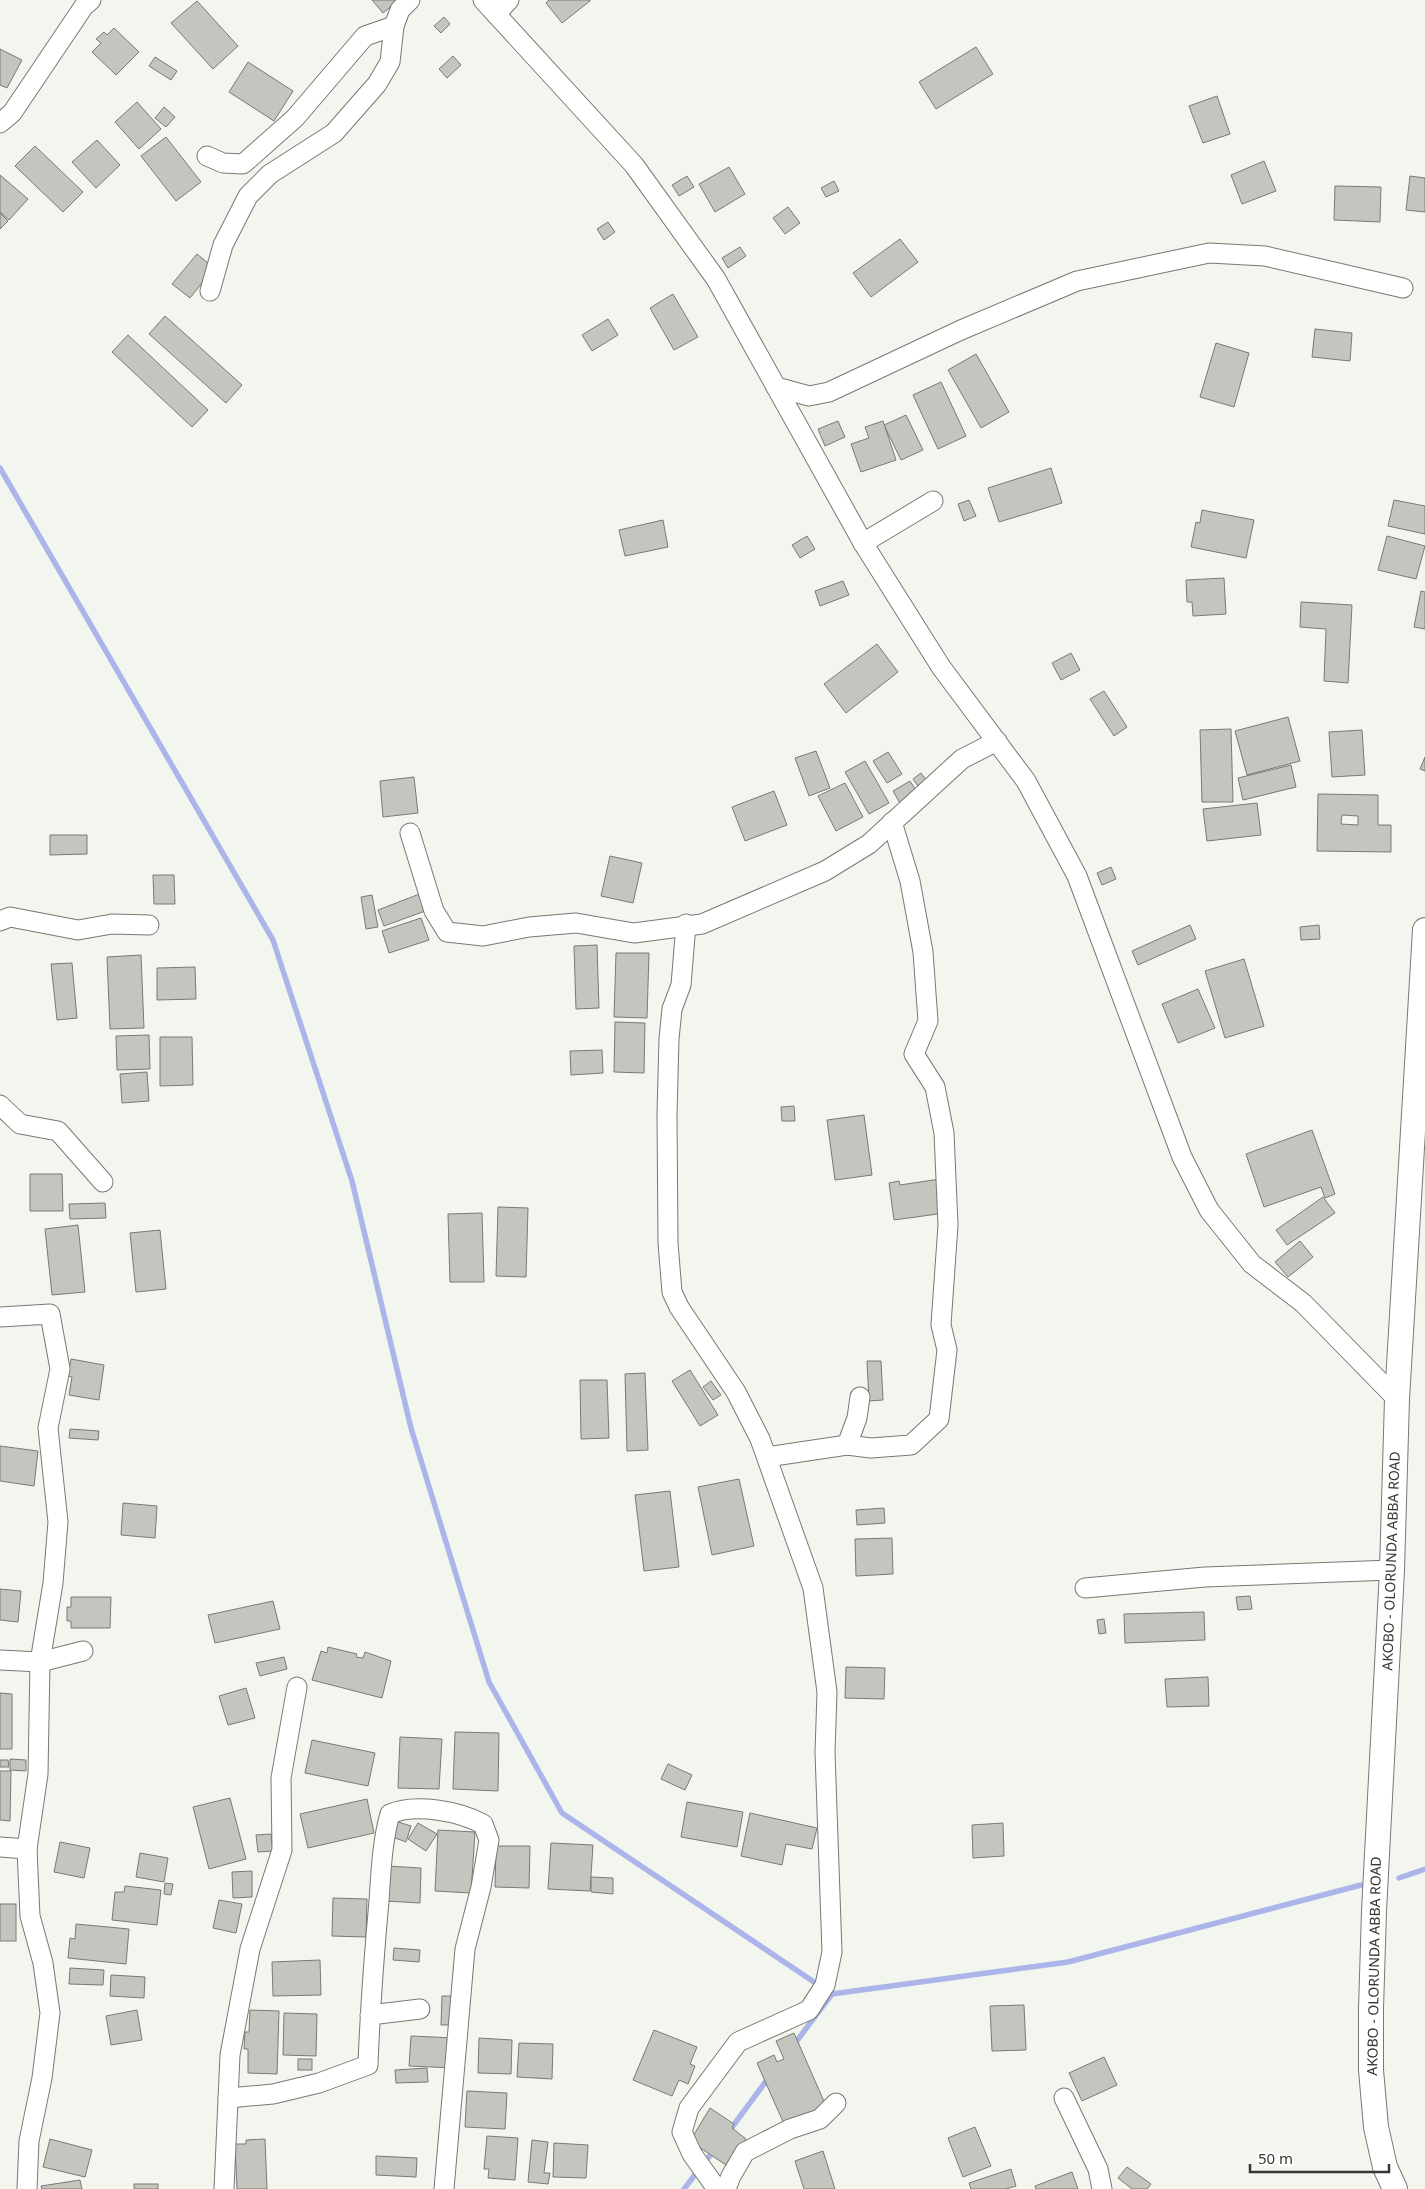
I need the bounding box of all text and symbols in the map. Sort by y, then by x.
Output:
street label: AKOBO - OLORUNDA ABBA ROAD [1377,1451,1404,1671]
street label: AKOBO - OLORUNDA ABBA ROAD [1362,1856,1385,2076]
scale bar [1250,2142,1389,2174]
text: 50 m [1258,2148,1293,2168]

